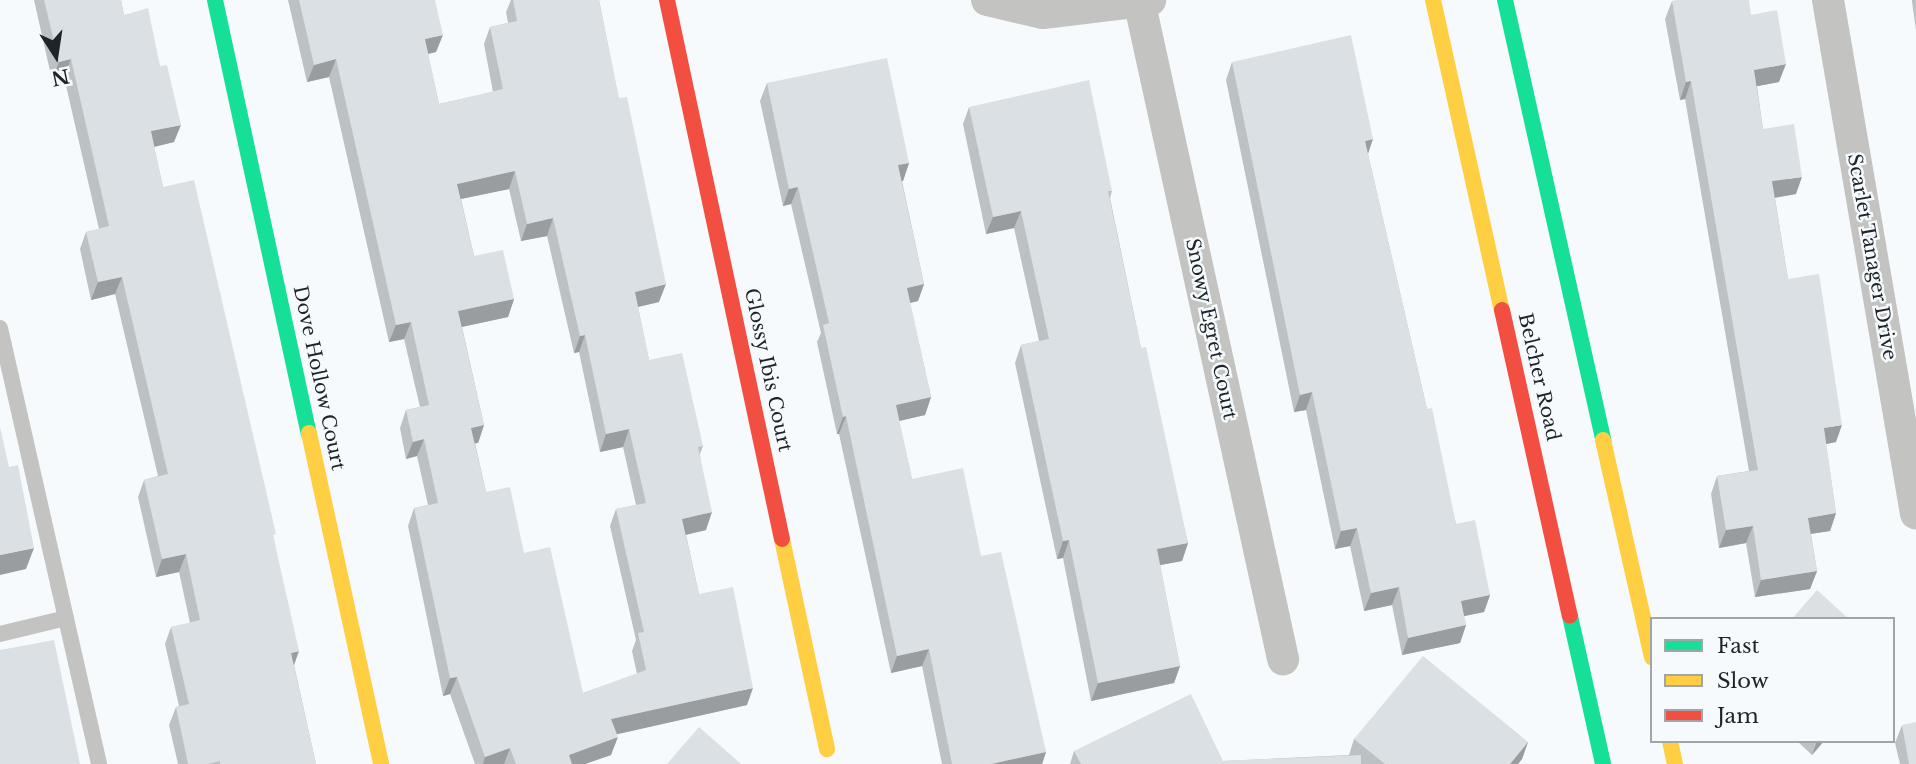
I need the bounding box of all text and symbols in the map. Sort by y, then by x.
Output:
north arrow [21,21,91,91]
text: N [49,64,72,90]
street label: Scarlet Tanager Drive [1843,152,1901,362]
street label: Snowy Egret Court [1181,236,1241,422]
street label: Dove Hollow Court [288,283,350,473]
street label: Glossy Ibis Court [739,286,797,454]
street label: Belcher Road [1513,311,1565,443]
legend [1650,617,1895,743]
text: Fast [1717,633,1759,659]
text: Slow [1717,668,1769,694]
text: Jam [1717,703,1759,729]

